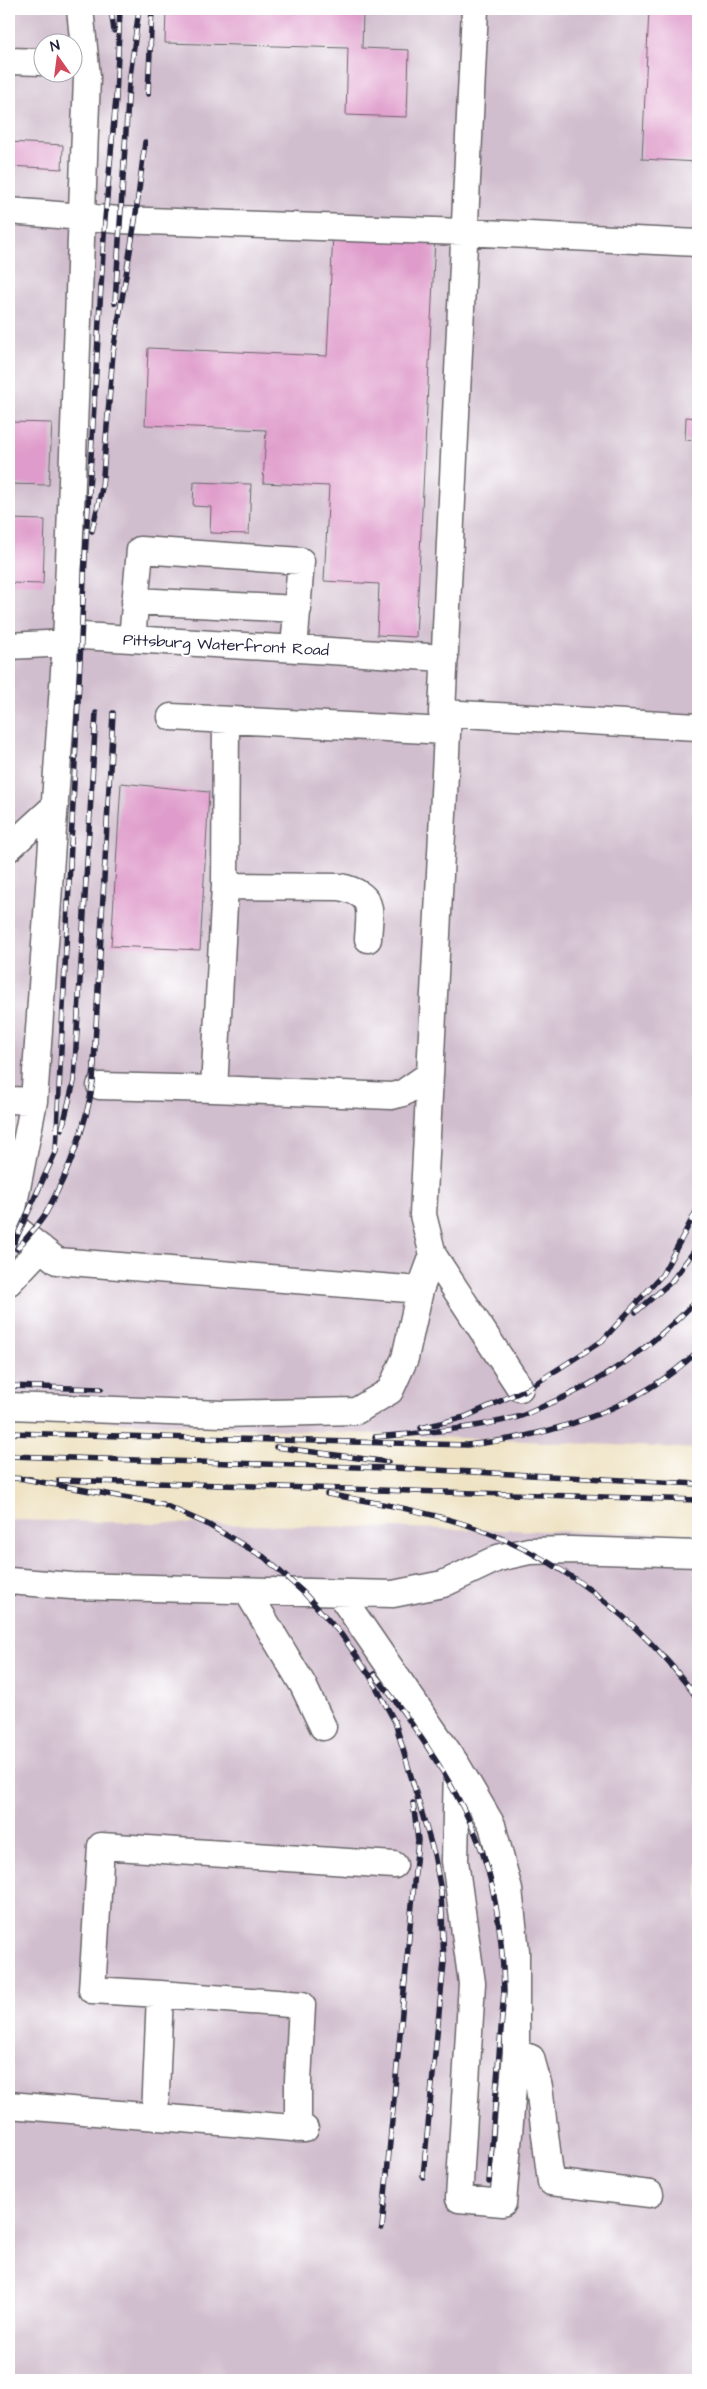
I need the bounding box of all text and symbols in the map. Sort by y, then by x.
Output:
north arrow [32,32,82,82]
text: N [48,36,62,57]
street label: Pittsburg Waterfront Road [122,629,330,662]

